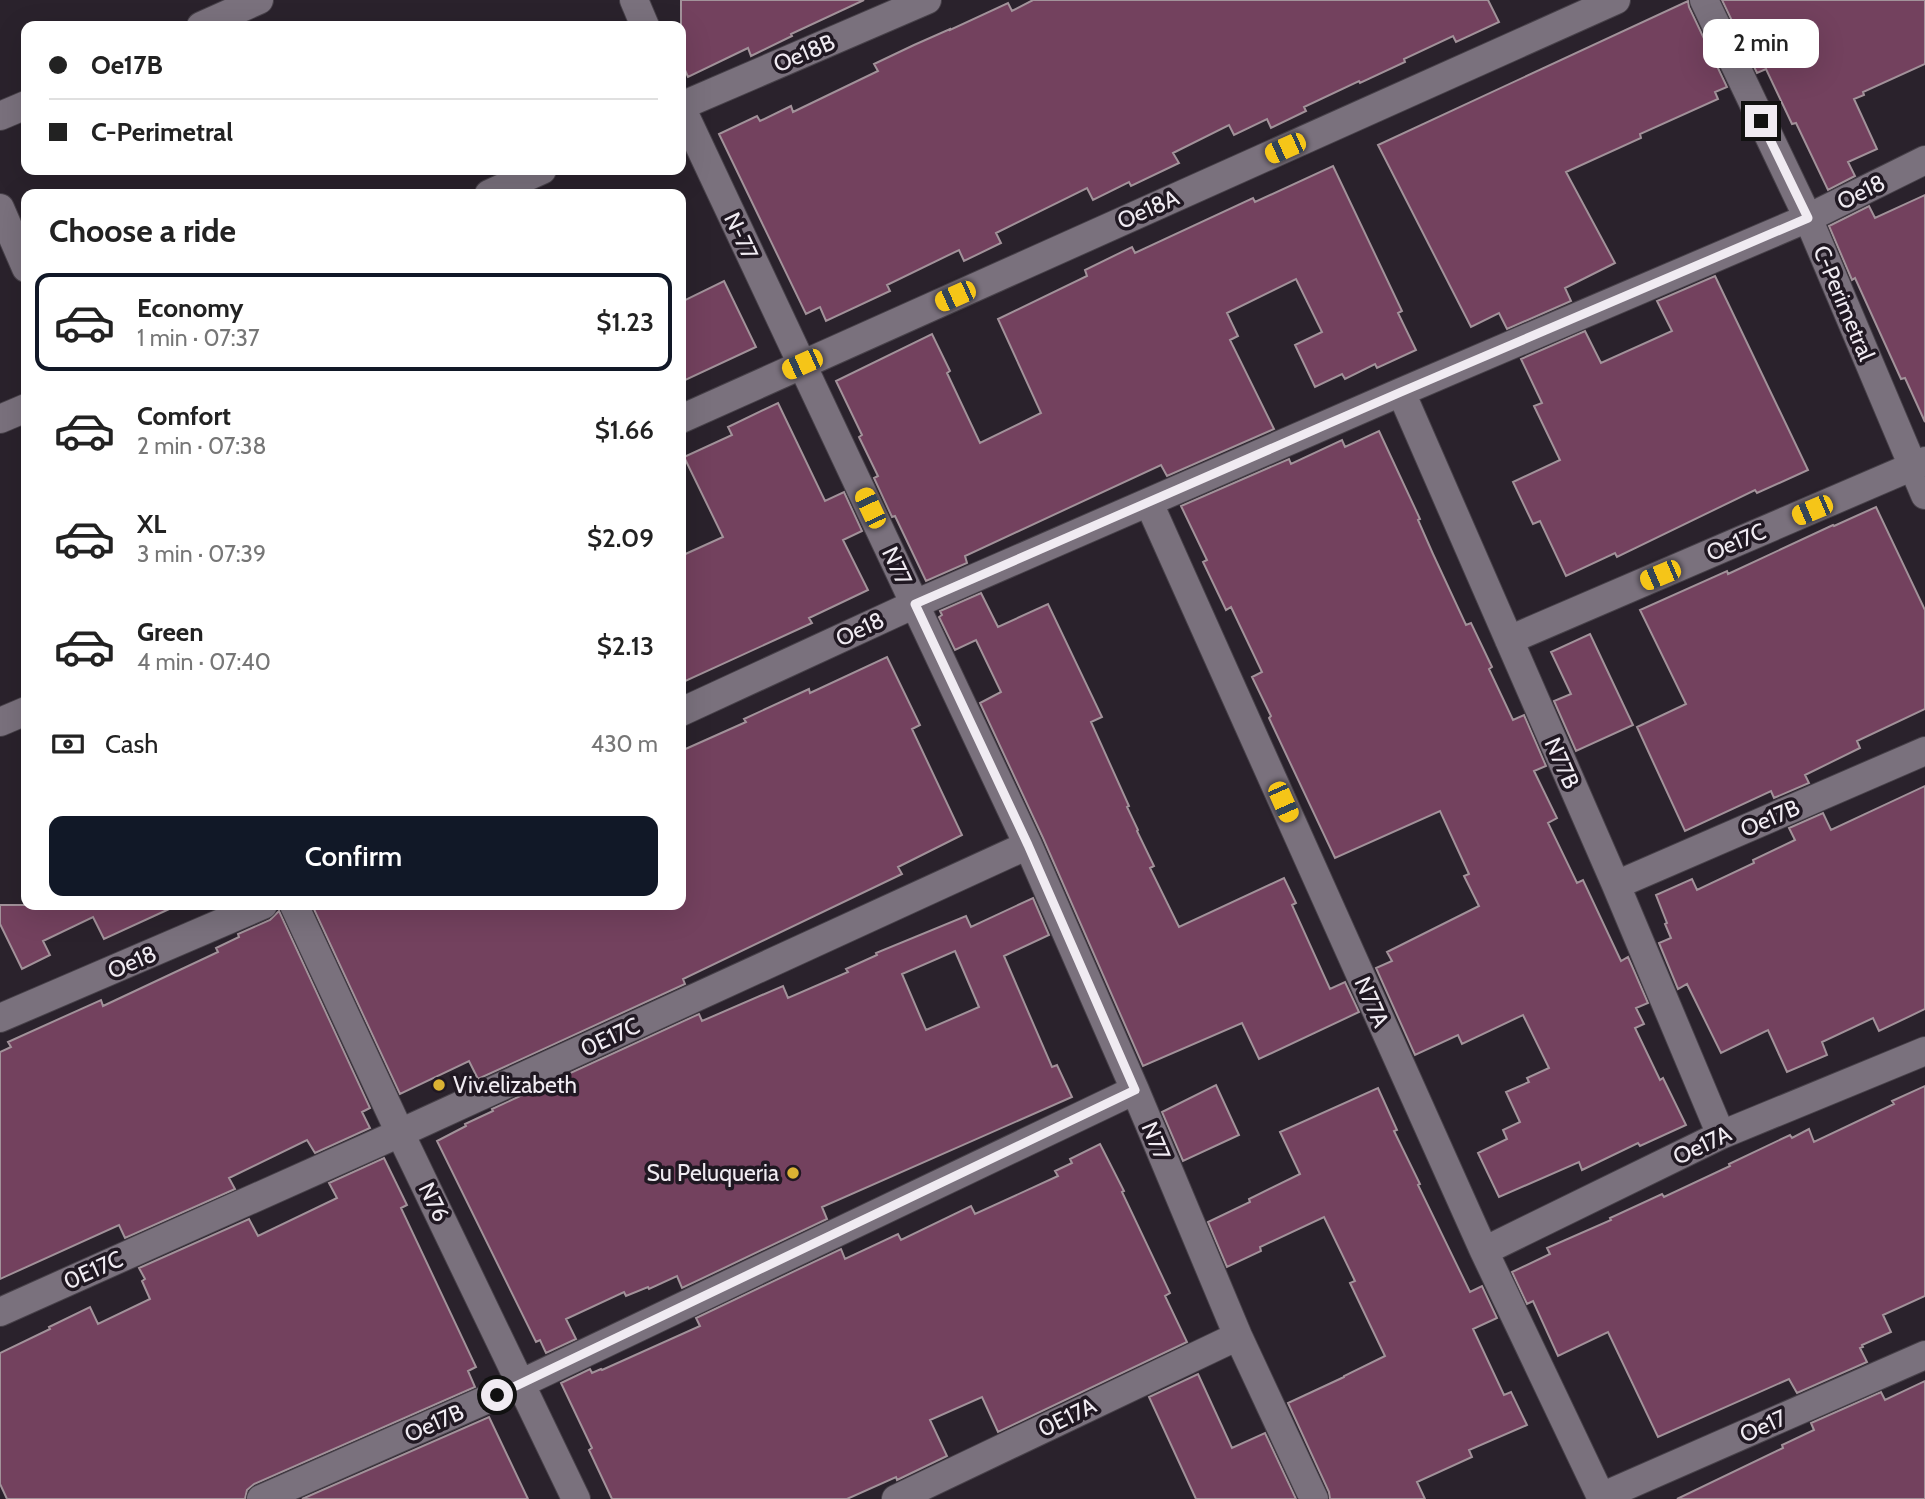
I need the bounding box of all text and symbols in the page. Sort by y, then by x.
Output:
callout: 2 min [1703,19,1819,68]
street label: Oe18B [769,28,839,78]
text: 2 min [1733,29,1789,57]
text: Oe17B [91,49,163,81]
route end [1745,105,1777,137]
text: C-Perimetral [91,116,233,148]
car [1262,130,1309,166]
street label: Oe18 [1832,168,1890,216]
street label: Oe18A [1113,183,1183,235]
street label: N-77 [718,208,764,264]
text: Choose a ride [49,211,236,250]
street label: C-Perimetral [1807,241,1881,365]
car [932,278,979,314]
icon: car [53,291,116,354]
text: Economy [137,292,243,324]
text: $1.23 [596,306,654,338]
text: 1 min · 07:37 [137,324,260,352]
car [779,346,826,382]
icon: car [53,399,116,462]
text: Comfort [137,400,231,432]
text: $1.66 [595,414,654,446]
text: 2 min · 07:38 [137,432,267,460]
car [852,485,889,531]
car [1789,492,1836,528]
icon: car [53,507,116,570]
text: XL [137,508,166,540]
street label: Oe17C [1702,517,1770,567]
text: $2.09 [587,522,654,554]
text: 3 min · 07:39 [137,540,266,568]
street label: N77 [876,542,918,590]
car [1637,557,1684,593]
street label: Oe18 [831,606,889,652]
icon: car [53,615,116,678]
text: Green [137,616,204,648]
text: $2.13 [597,630,654,662]
text: 4 min · 07:40 [137,648,271,676]
icon: cash [49,725,87,763]
text: Cash [105,728,158,760]
text: 430 m [591,730,658,758]
street label: N77B [1538,733,1586,793]
car [1265,779,1302,825]
street label: Oe17B [1736,793,1804,843]
button: Confirm [49,816,658,896]
street label: Oe18 [103,939,161,985]
street label: N77A [1349,972,1395,1032]
street label: 0E17C [576,1011,644,1063]
place label: Viv.elizabeth [453,1071,577,1099]
marker: Viv.elizabeth [431,1077,447,1093]
street label: N77 [1135,1117,1177,1165]
street label: Oe17A [1668,1119,1736,1171]
place label: Su Peluqueria [647,1159,779,1187]
marker: Su Peluqueria [785,1165,801,1181]
street label: N76 [413,1178,455,1226]
street label: 0E17C [59,1245,127,1295]
route start [481,1379,513,1411]
street label: 0E17A [1033,1391,1101,1443]
street label: Oe17B [400,1398,468,1448]
street label: Oe17 [1735,1403,1791,1449]

